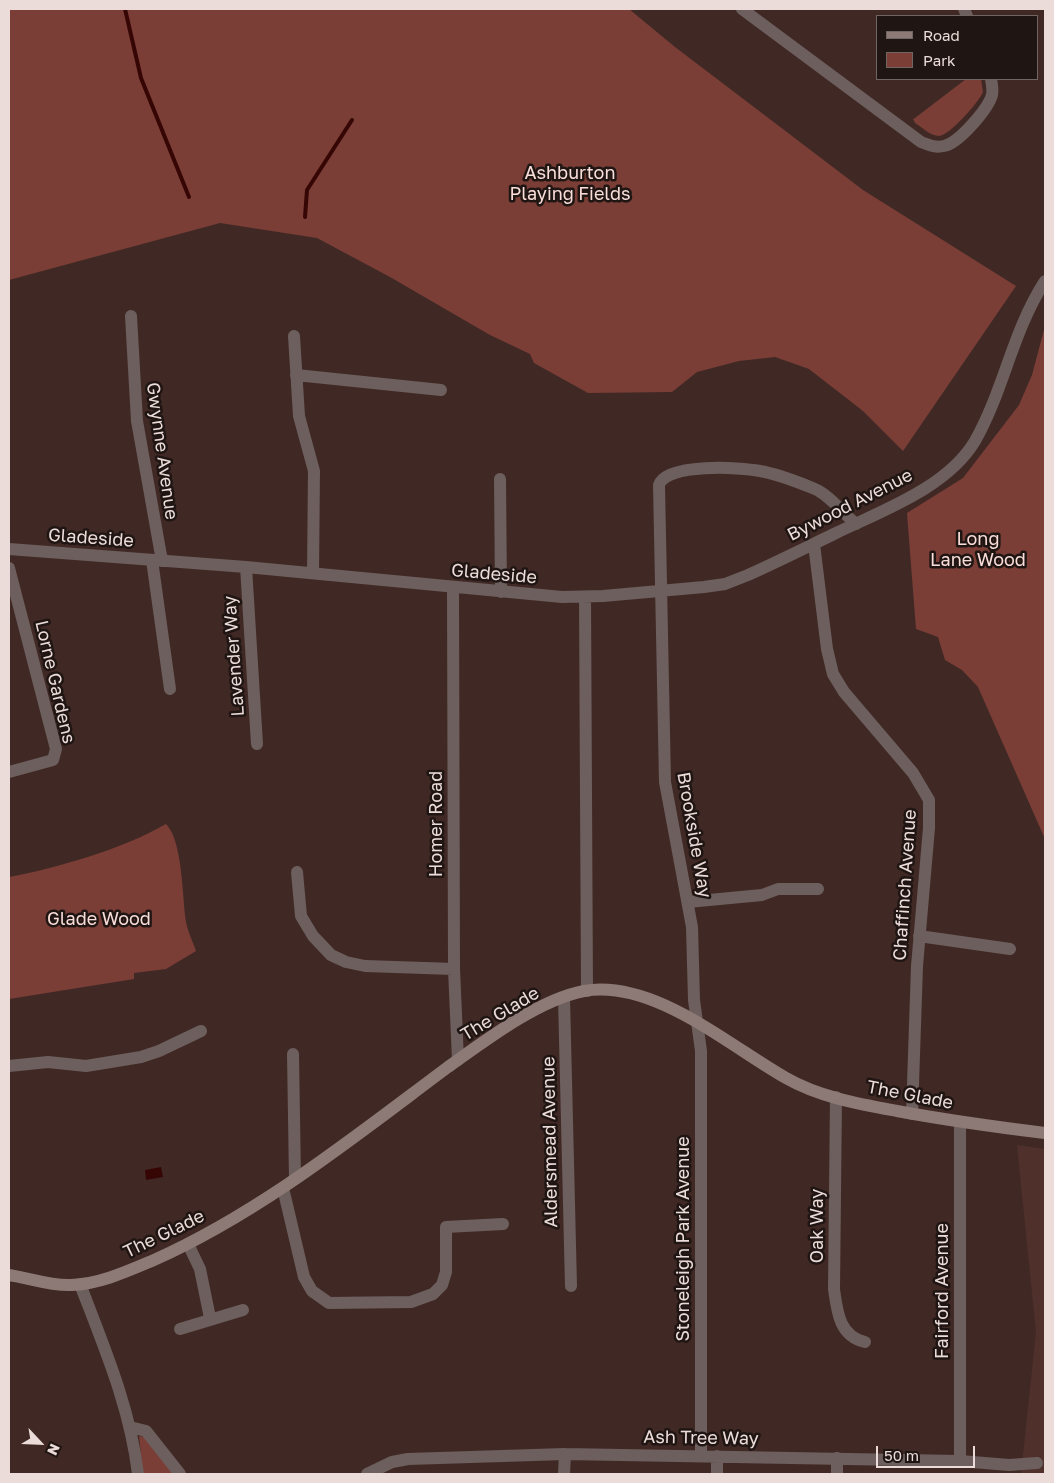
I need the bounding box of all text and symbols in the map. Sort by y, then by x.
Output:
legend [876,15,1039,80]
text: Road [923,26,960,44]
text: Park [923,51,955,69]
park label: Ashburton Playing Fields [509,162,631,204]
street label: Gwynne Avenue [142,381,182,521]
street label: Bywood Avenue [784,464,916,546]
street label: Gladeside [47,524,135,552]
park label: Long Lane Wood [930,528,1026,570]
street label: Gladeside [450,559,538,589]
street label: Lavender Way [219,595,249,717]
street label: Lorne Gardens [30,618,80,746]
street label: Brookside Way [672,770,716,900]
street label: Homer Road [425,771,447,877]
street label: Chaffinch Avenue [889,809,921,961]
park label: Glade Wood [47,908,151,930]
street label: The Glade [457,982,543,1046]
street label: Aldersmead Avenue [538,1056,562,1228]
street label: The Glade [865,1076,955,1114]
street label: Stoneleigh Park Avenue [672,1136,694,1342]
street label: Oak Way [806,1189,828,1263]
street label: The Glade [120,1205,208,1263]
street label: Fairford Avenue [931,1223,953,1359]
north arrow [15,1418,65,1468]
street label: Ash Tree Way [643,1426,759,1450]
scale bar [879,1436,978,1468]
text: N [44,1441,64,1458]
text: 50 m [884,1446,919,1464]

